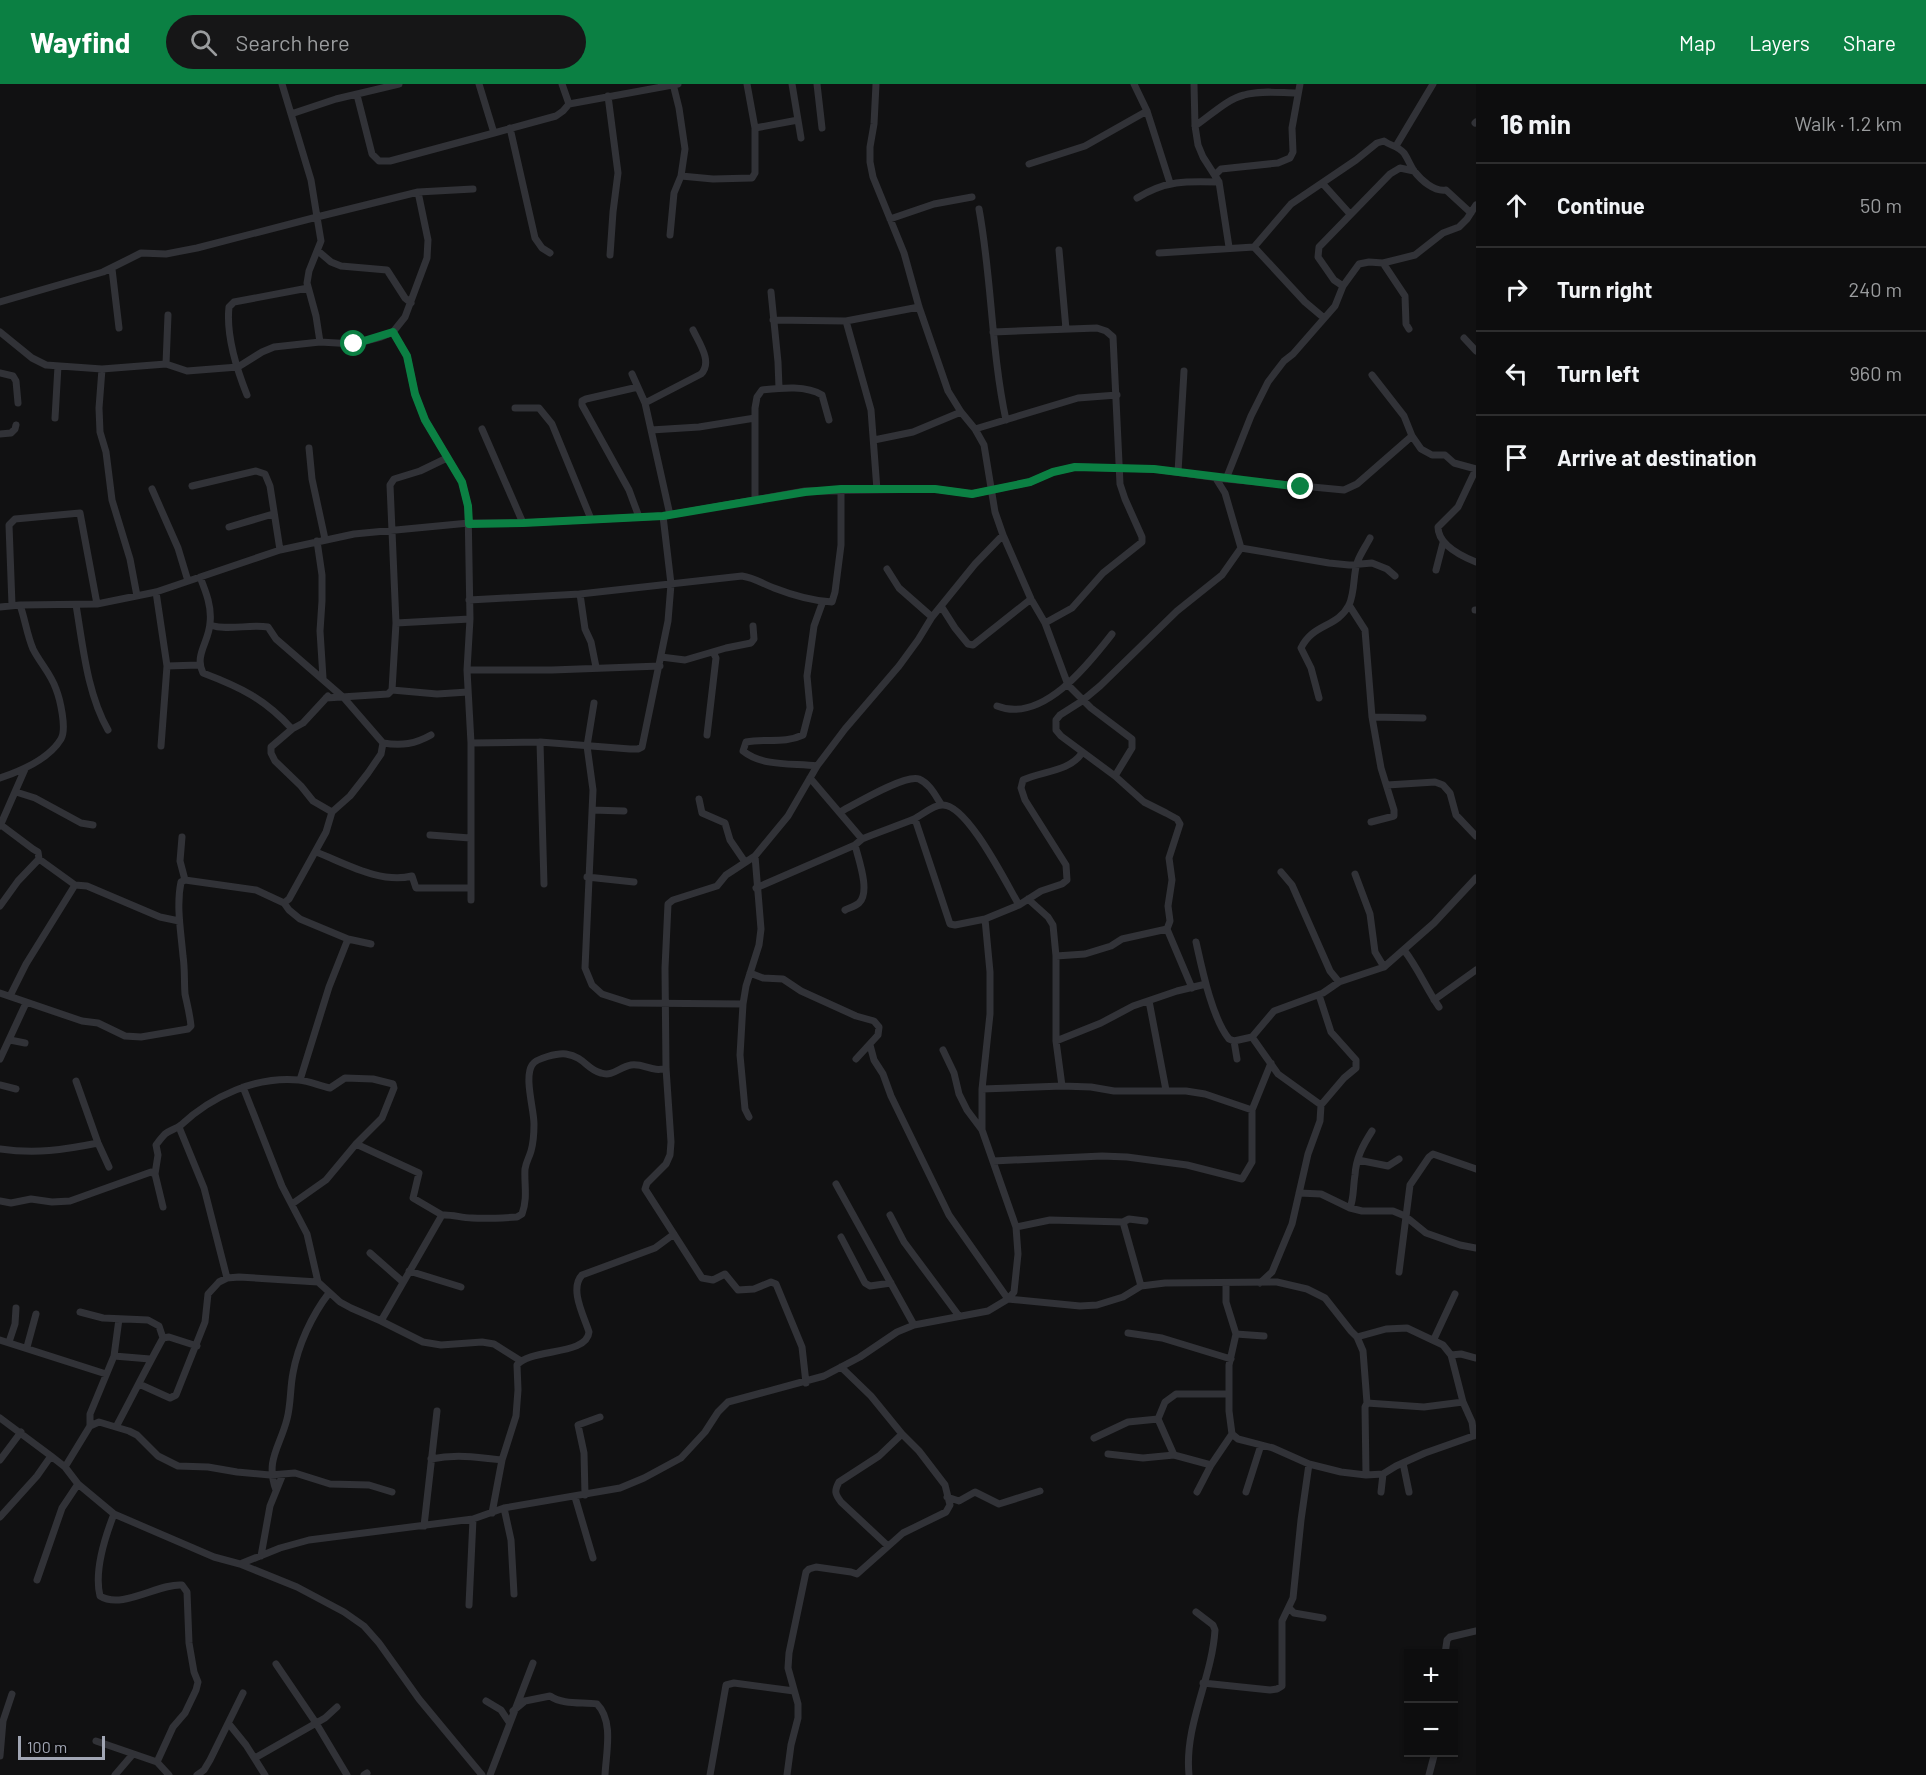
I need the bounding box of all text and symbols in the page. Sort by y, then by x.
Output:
search box [166,15,586,69]
text: Wayfind [30,25,130,59]
icon: search [187,26,220,59]
text: Search here [235,29,350,55]
text: Map [1679,30,1716,55]
text: Layers [1749,30,1810,55]
text: Share [1843,30,1896,55]
text: 16 min [1500,108,1571,139]
text: Walk · 1.2 km [1795,111,1902,135]
icon: ahead [1500,189,1533,222]
text: Continue [1557,192,1645,218]
text: 50 m [1860,193,1902,217]
icon: right [1500,273,1533,306]
text: Turn right [1557,276,1652,302]
text: 240 m [1848,277,1902,301]
route start [340,330,366,356]
icon: left [1500,357,1533,390]
text: Turn left [1557,360,1640,386]
text: 960 m [1849,361,1902,385]
icon: arrive [1500,441,1533,474]
text: Arrive at destination [1557,444,1756,470]
route end [1287,473,1313,499]
map controls [1404,1649,1458,1757]
button: + [1404,1649,1458,1703]
button: − [1404,1703,1458,1757]
scale bar [18,1733,105,1760]
text: 100 m [27,1737,67,1756]

